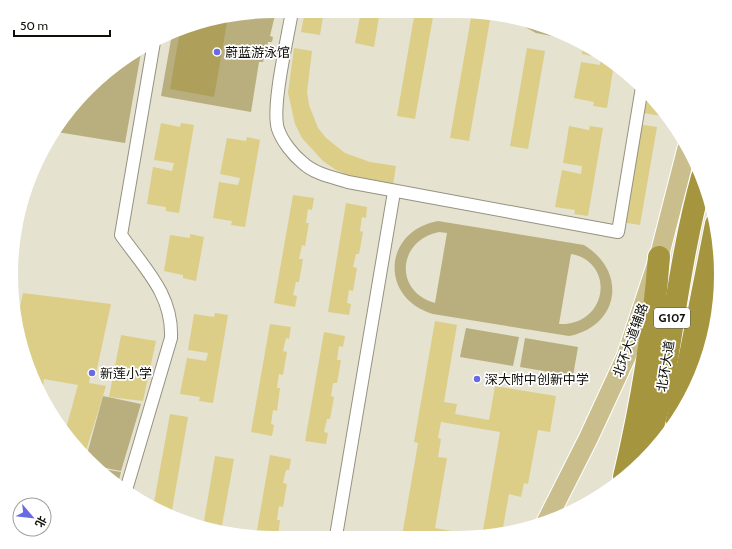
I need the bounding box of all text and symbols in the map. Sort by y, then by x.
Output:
scale bar [14,12,110,38]
text: 50 m [20,18,48,33]
place label: 蔚蓝游泳馆 [225,44,290,60]
marker: 蔚蓝游泳馆 [212,47,222,57]
street label: 北环大道辅路 [609,301,651,379]
road number: G107 [654,308,690,328]
street label: 北环大道 [653,339,677,393]
place label: 新莲小学 [100,365,152,381]
marker: 新莲小学 [87,368,97,378]
place label: 深大附中创新中学 [485,371,589,387]
marker: 深大附中创新中学 [472,374,482,384]
north arrow [12,497,52,537]
text: 北 [32,514,50,530]

